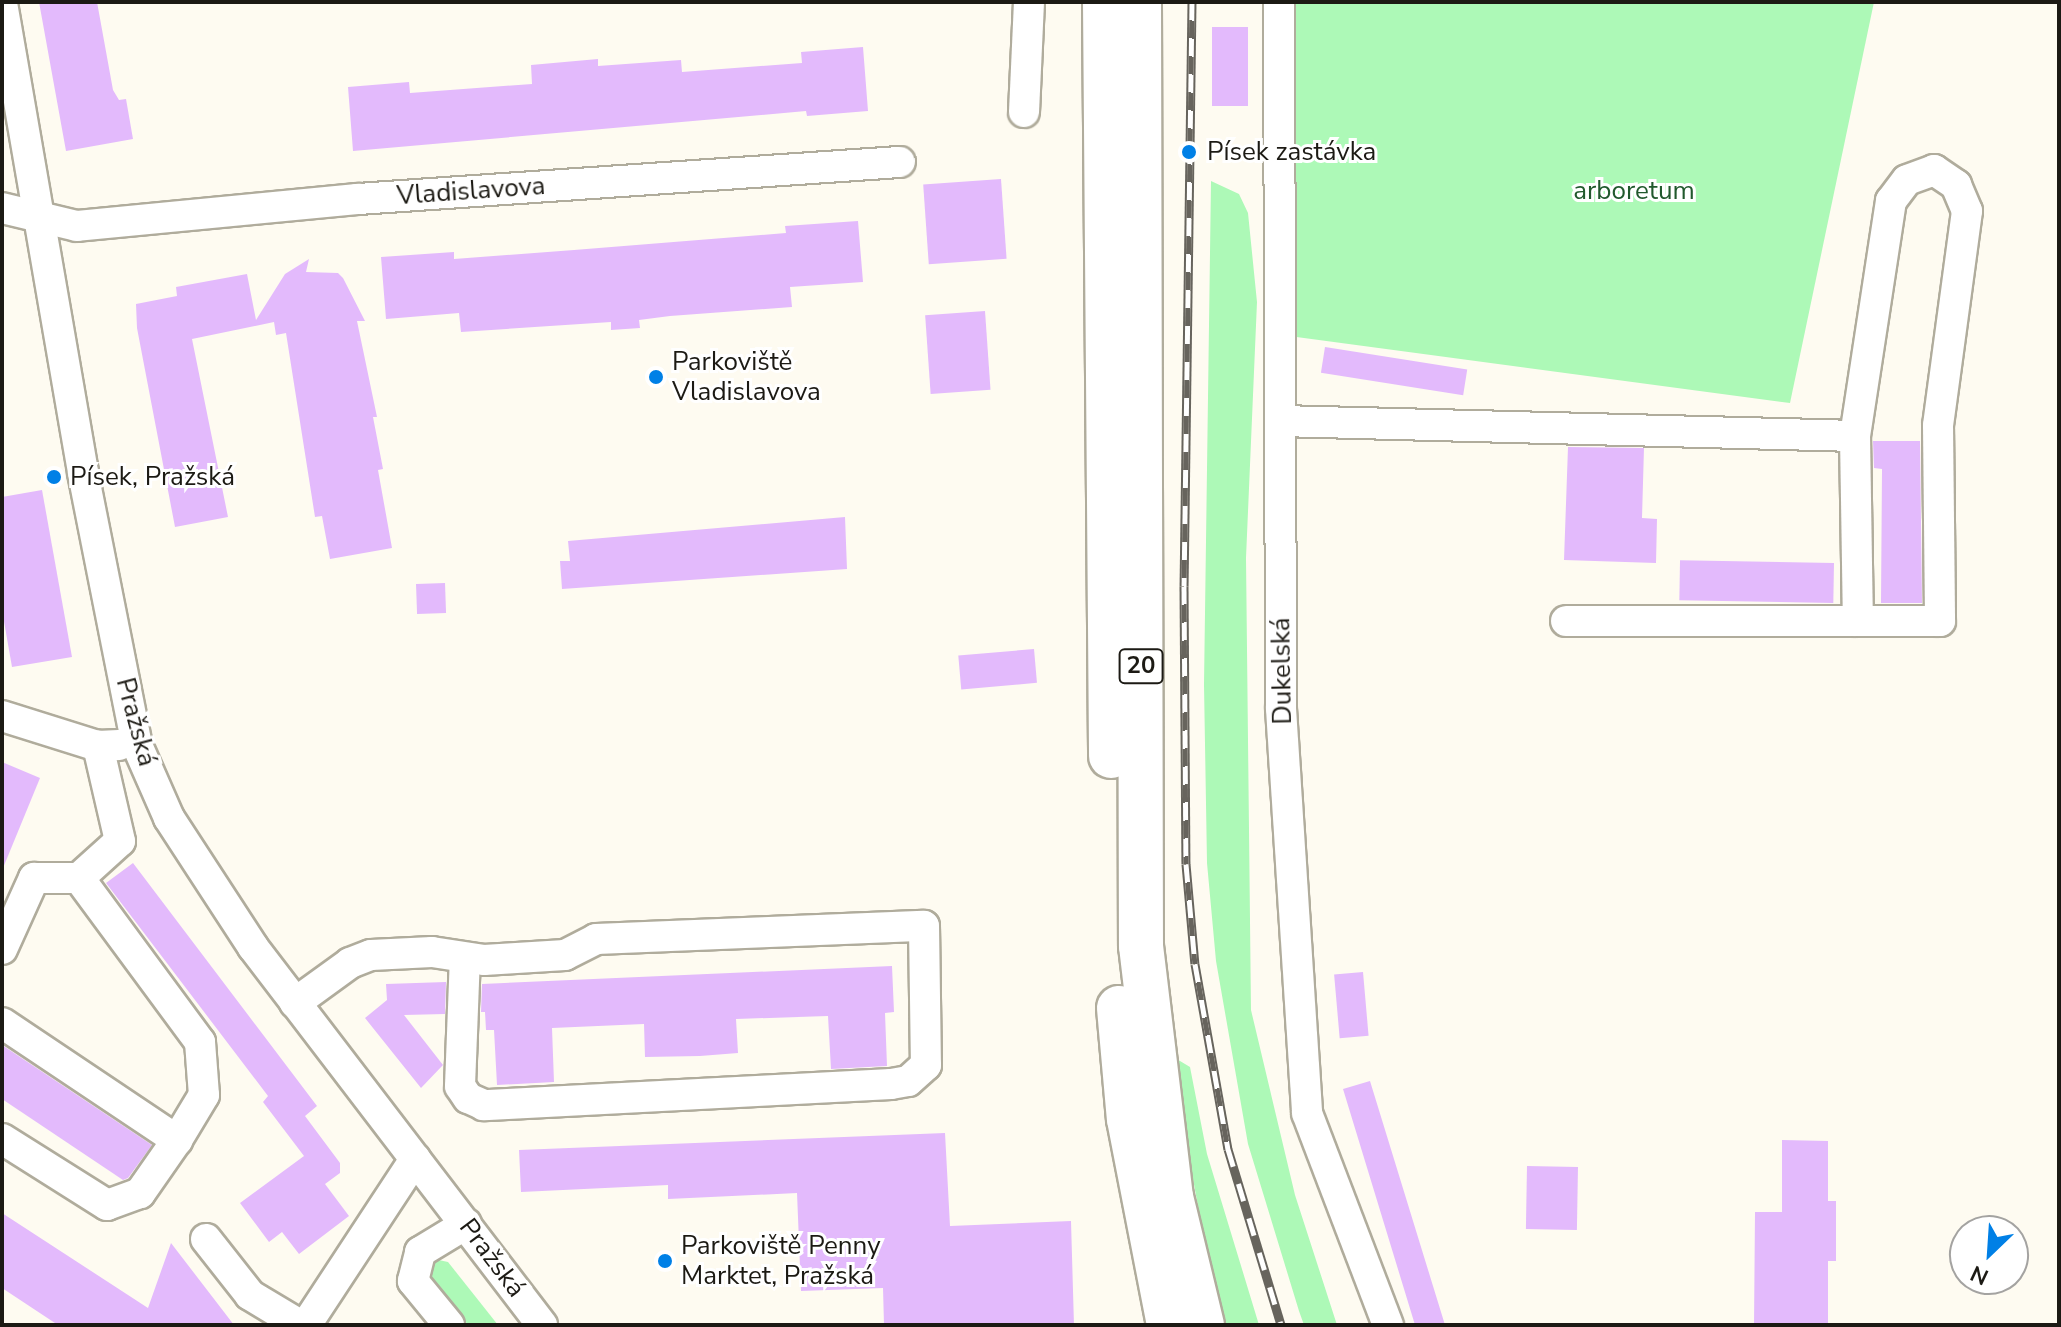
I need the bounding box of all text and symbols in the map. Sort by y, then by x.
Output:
place label: Písek zastávka [1207,136,1376,168]
marker: Písek zastávka [1178,141,1200,163]
street label: Vladislavova [396,170,546,212]
park label: arboretum [1573,175,1695,207]
place label: Parkoviště Vladislavova [672,346,821,408]
marker: Parkoviště Vladislavova [647,368,665,386]
place label: Písek, Pražská [70,461,235,493]
marker: Písek, Pražská [45,468,63,486]
street label: Dukelská [1265,617,1299,725]
road number: 20 [1117,646,1165,686]
street label: Pražská [109,674,163,770]
street label: Pražská [452,1213,532,1303]
north arrow [1949,1215,2029,1295]
place label: Parkoviště Penny Marktet, Pražská [681,1230,881,1292]
marker: Parkoviště Penny Marktet, Pražská [656,1252,674,1270]
text: N [1966,1258,1994,1292]

